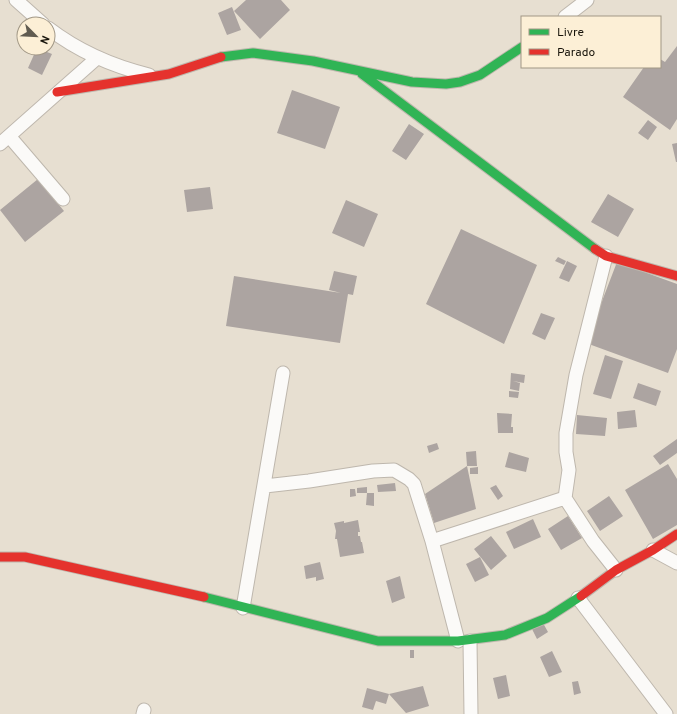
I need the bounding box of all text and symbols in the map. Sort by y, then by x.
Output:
north arrow [16,16,56,56]
legend [521,16,661,68]
text: Livre [557,25,584,41]
text: N [36,33,52,46]
text: Parado [557,45,595,61]

